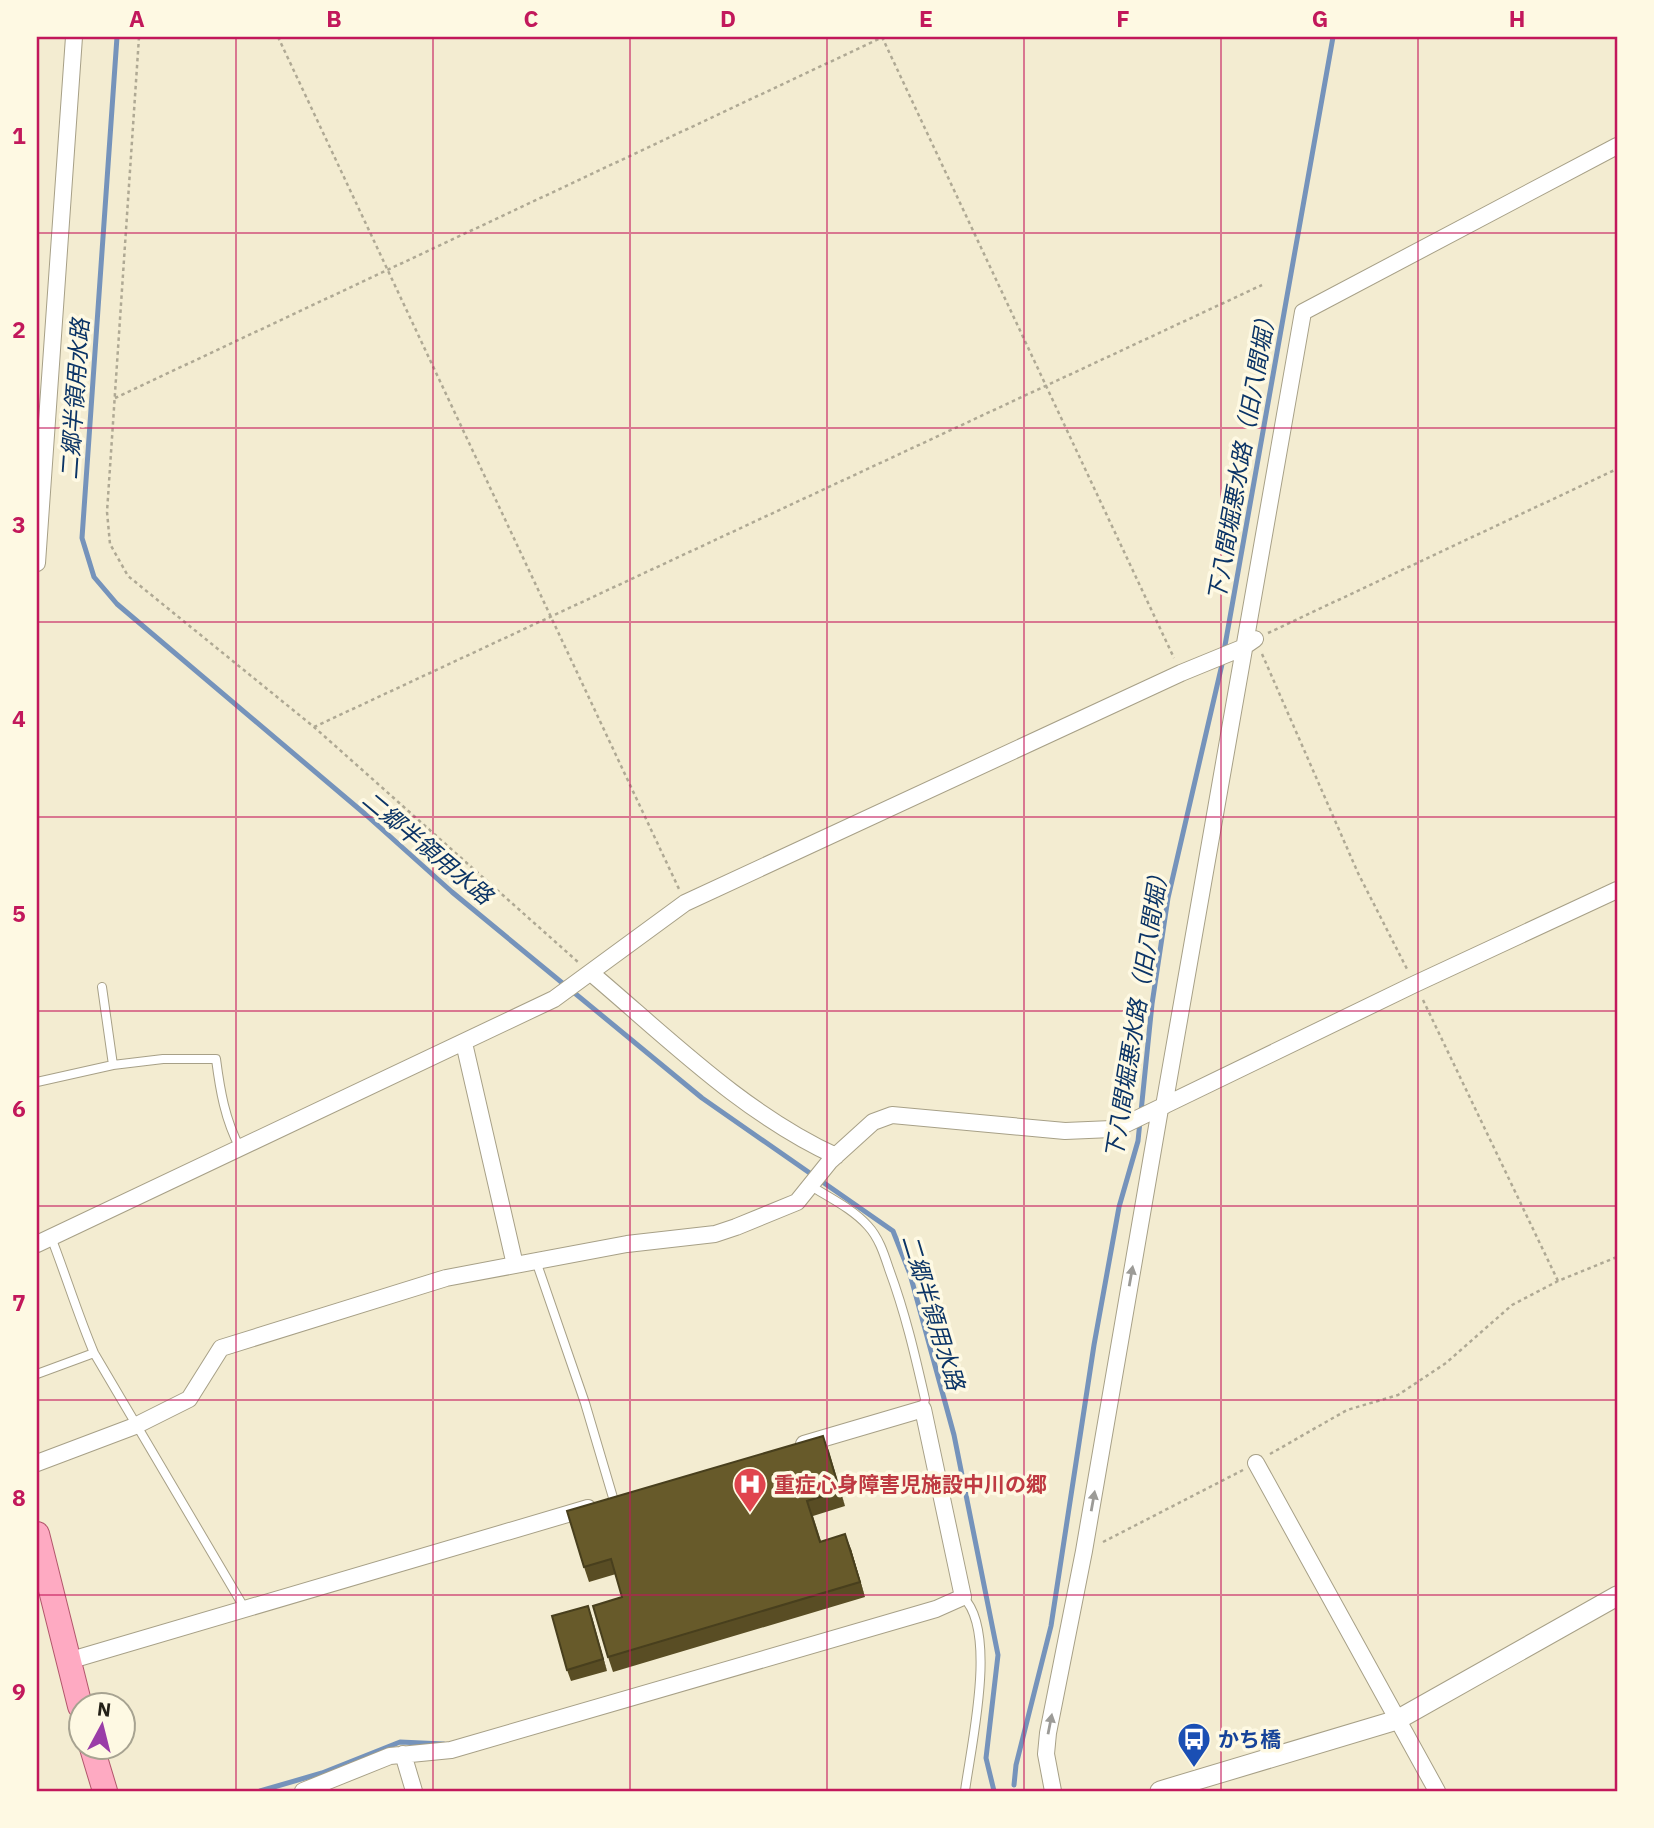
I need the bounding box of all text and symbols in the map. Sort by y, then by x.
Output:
text: A [129,3,145,33]
text: B [326,3,342,33]
text: C [524,3,539,33]
text: D [720,3,736,33]
text: E [919,3,933,33]
text: F [1116,3,1130,33]
text: G [1312,3,1328,33]
text: H [1509,3,1525,33]
text: 1 [12,120,26,150]
water label: 下八間堀悪水路（旧八間堀） [1200,304,1282,604]
text: 2 [12,314,26,344]
water label: 二郷半領用水路 [53,316,95,480]
text: 3 [12,509,26,539]
text: 4 [12,703,26,733]
water label: 二郷半領用水路 [357,784,501,912]
water label: 下八間堀悪水路（旧八間堀） [1098,861,1174,1161]
text: 5 [12,898,26,928]
text: 6 [12,1093,26,1123]
water label: 二郷半領用水路 [896,1231,972,1395]
one-way arrow [1126,1265,1137,1287]
text: 7 [12,1287,26,1317]
hospital icon: 重症心身障害児施設中川の郷 [731,1465,769,1514]
place label: 重症心身障害児施設中川の郷 [774,1470,1047,1498]
text: 8 [12,1482,26,1512]
one-way arrow [1088,1490,1099,1512]
text: 9 [12,1676,26,1706]
north arrow [66,1692,136,1762]
text: N [96,1696,112,1722]
one-way arrow [1045,1713,1056,1735]
bus stop icon: かち橋 [1175,1720,1213,1769]
place label: かち橋 [1218,1725,1281,1753]

